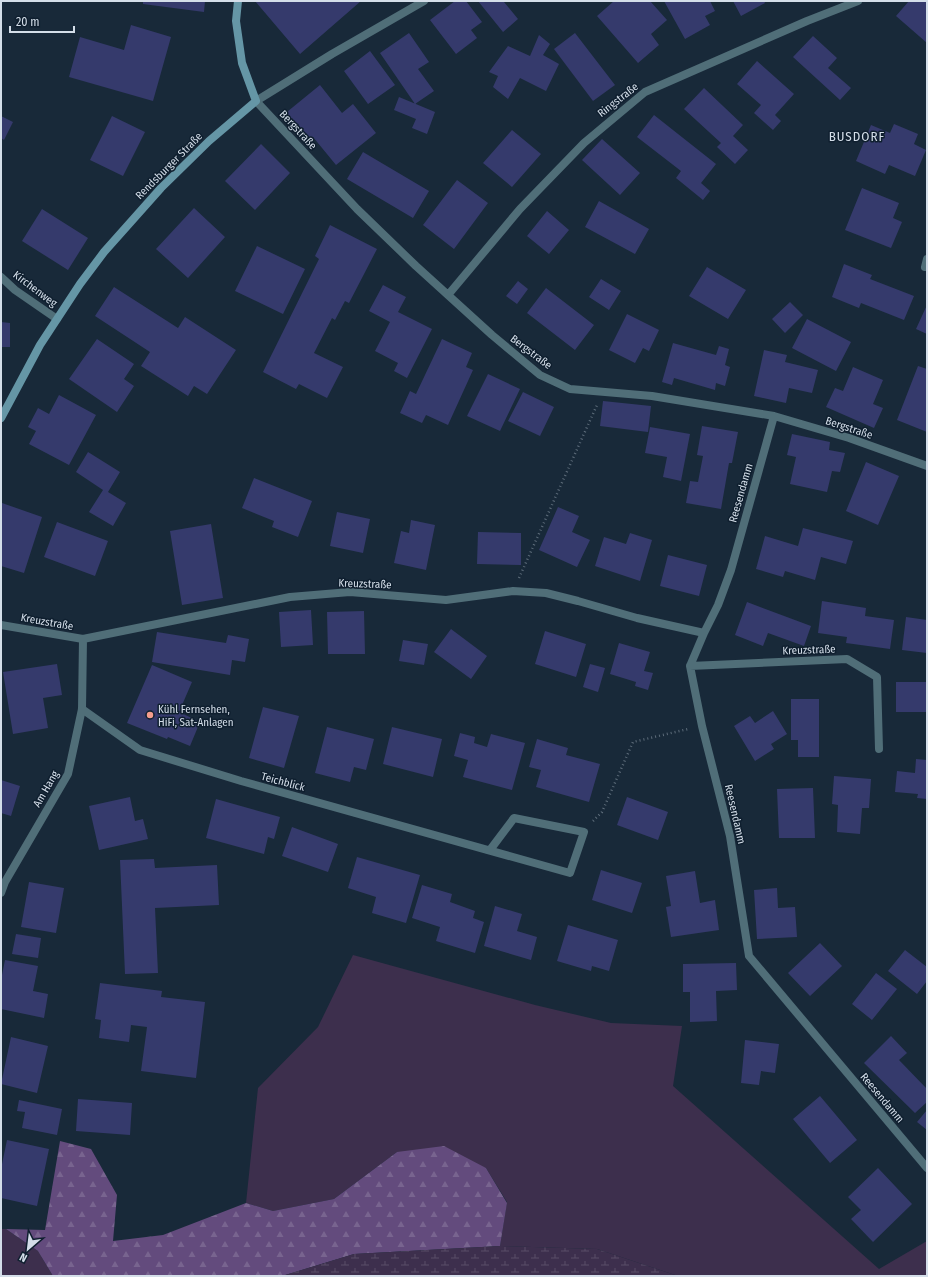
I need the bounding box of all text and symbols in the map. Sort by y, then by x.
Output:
scale bar [10,8,74,34]
text: 20 m [16,15,40,29]
street label: Ringstraße [595,80,641,120]
street label: Bergstraße [277,108,319,152]
district label: BUSDORF [829,129,885,144]
street label: Rendsburger Straße [133,130,205,202]
street label: Kirchenweg [10,268,60,310]
street label: Bergstraße [508,332,554,372]
street label: Bergstraße [824,414,874,442]
street label: Reesendamm [726,462,756,524]
street label: Kreuzstraße [338,577,392,591]
street label: Kreuzstraße [20,611,74,633]
street label: Kreuzstraße [782,643,836,657]
place label: Kühl Fernsehen, HiFi, Sat-Anlagen [158,703,233,729]
marker: Kühl Fernsehen, HiFi, Sat-Anlagen [145,710,155,720]
street label: Am Hang [30,768,62,810]
street label: Teichblick [260,770,307,794]
street label: Reesendamm [722,783,748,845]
street label: Reesendamm [857,1071,907,1125]
north arrow [8,1229,48,1269]
text: N [18,1250,30,1265]

